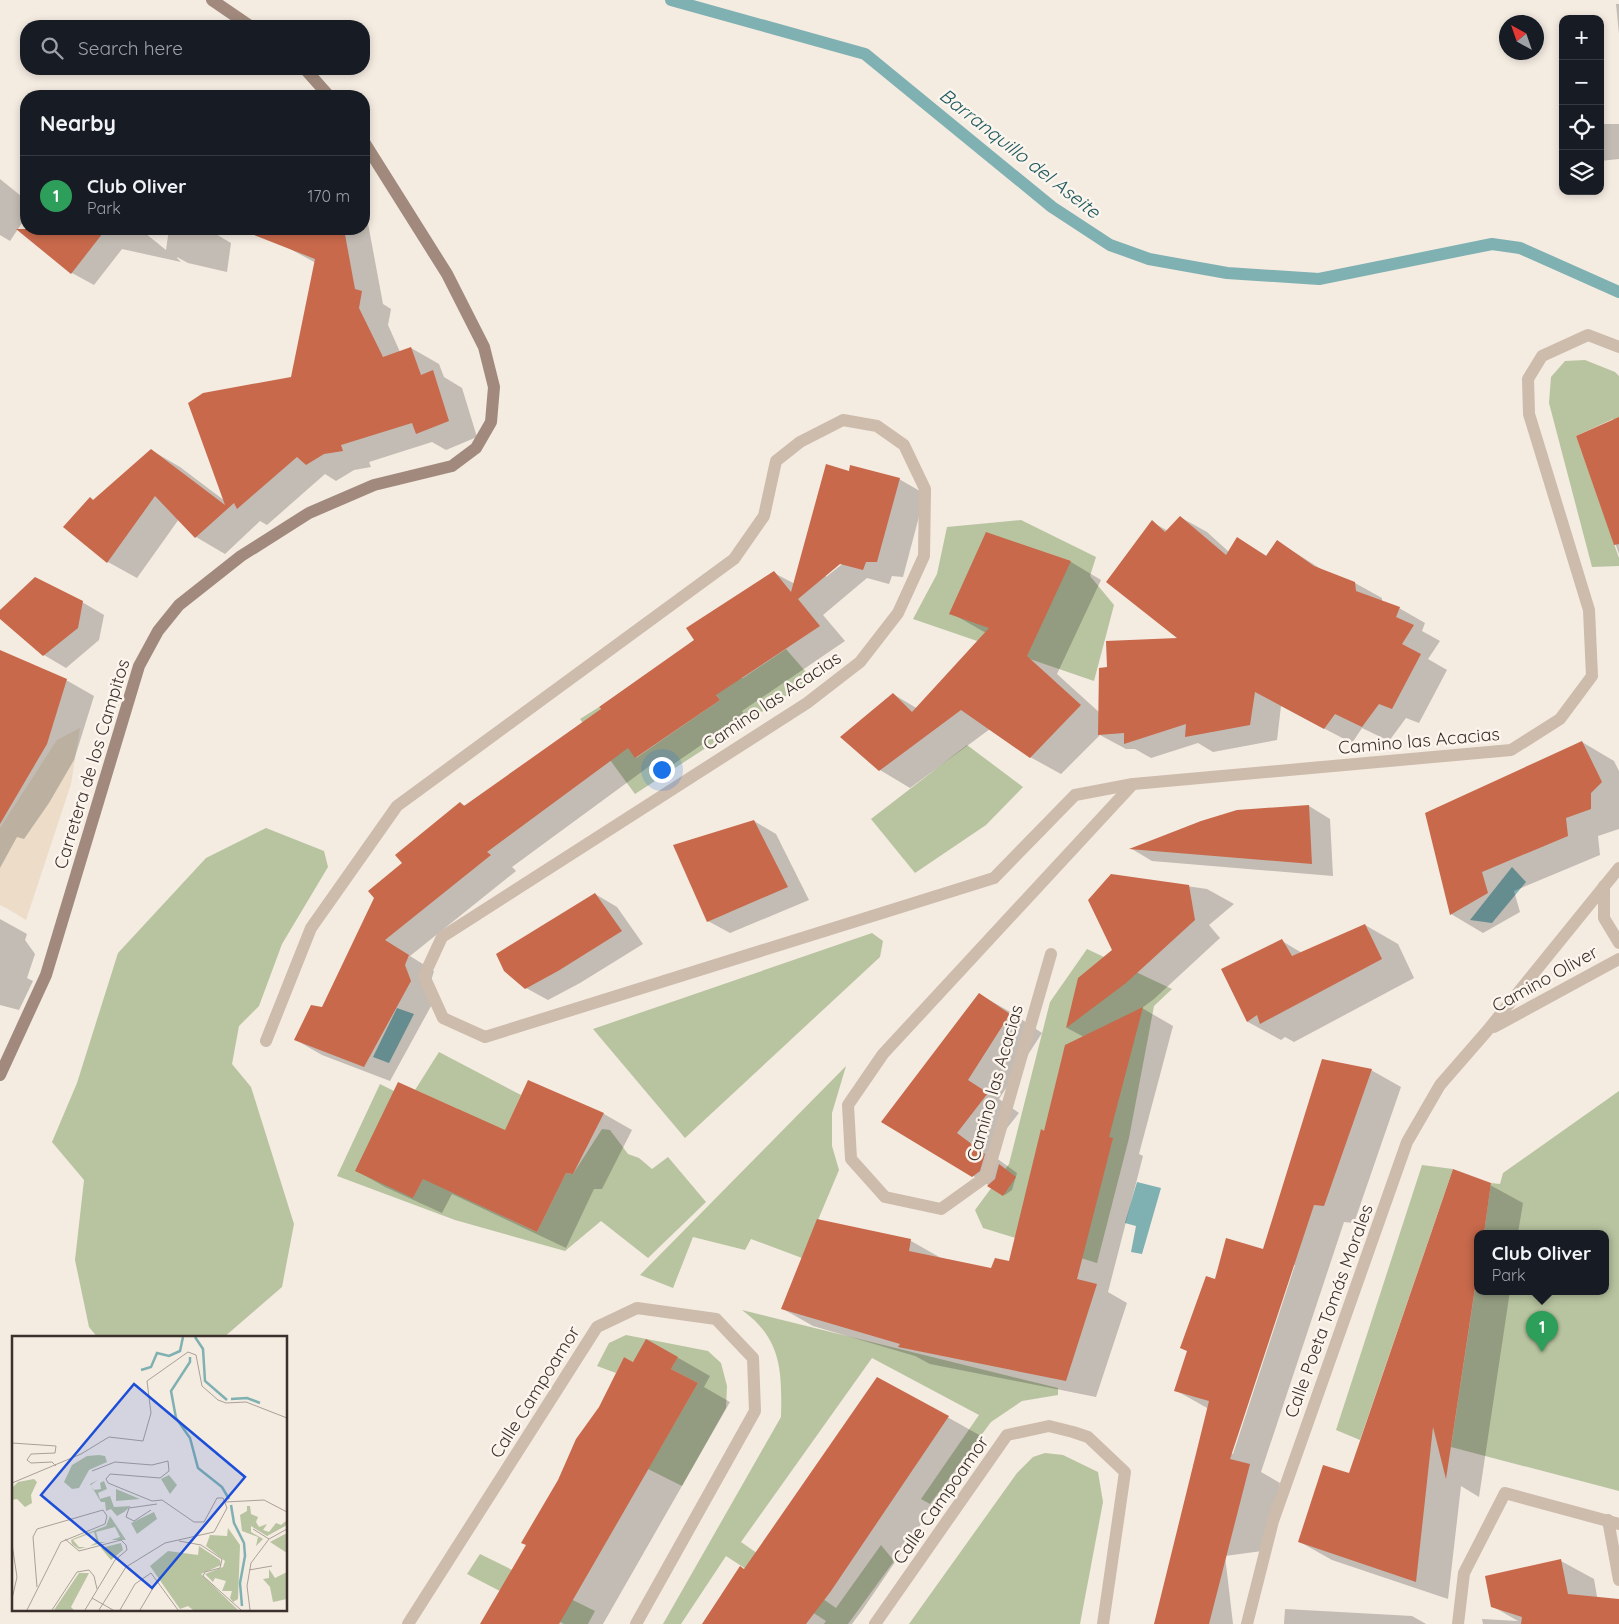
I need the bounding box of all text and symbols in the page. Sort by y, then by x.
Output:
north arrow [1499,15,1544,60]
map controls [1559,15,1604,195]
button: + [1559,15,1604,60]
search box [20,20,370,75]
icon: search [38,34,66,62]
text: Search here [78,36,183,60]
button: − [1559,60,1604,105]
water label: Barranquillo del Aseite [935,83,1106,224]
button: locate [1559,105,1604,150]
text: Nearby [40,110,116,136]
button: layers [1559,150,1604,195]
text: Club Oliver [87,174,186,198]
text: 1 [53,186,59,206]
text: 170 m [307,186,350,206]
text: Park [87,198,121,218]
street label: Camino las Acacias [698,646,845,755]
street label: Carretera de los Campitos [49,656,134,872]
street label: Camino las Acacias [1337,722,1501,759]
your location [649,757,675,783]
street label: Camino Oliver [1488,940,1602,1017]
street label: Camino las Acacias [961,1002,1028,1164]
street label: Calle Poeta Tomás Morales [1279,1201,1378,1421]
popup [1474,1230,1609,1295]
text: Club Oliver [1492,1241,1591,1265]
text: Park [1492,1265,1526,1285]
pin: 1 [1526,1311,1558,1352]
street label: Calle Campoamor [485,1321,585,1462]
inset map [12,1336,288,1612]
street label: Calle Campoamor [888,1431,994,1569]

